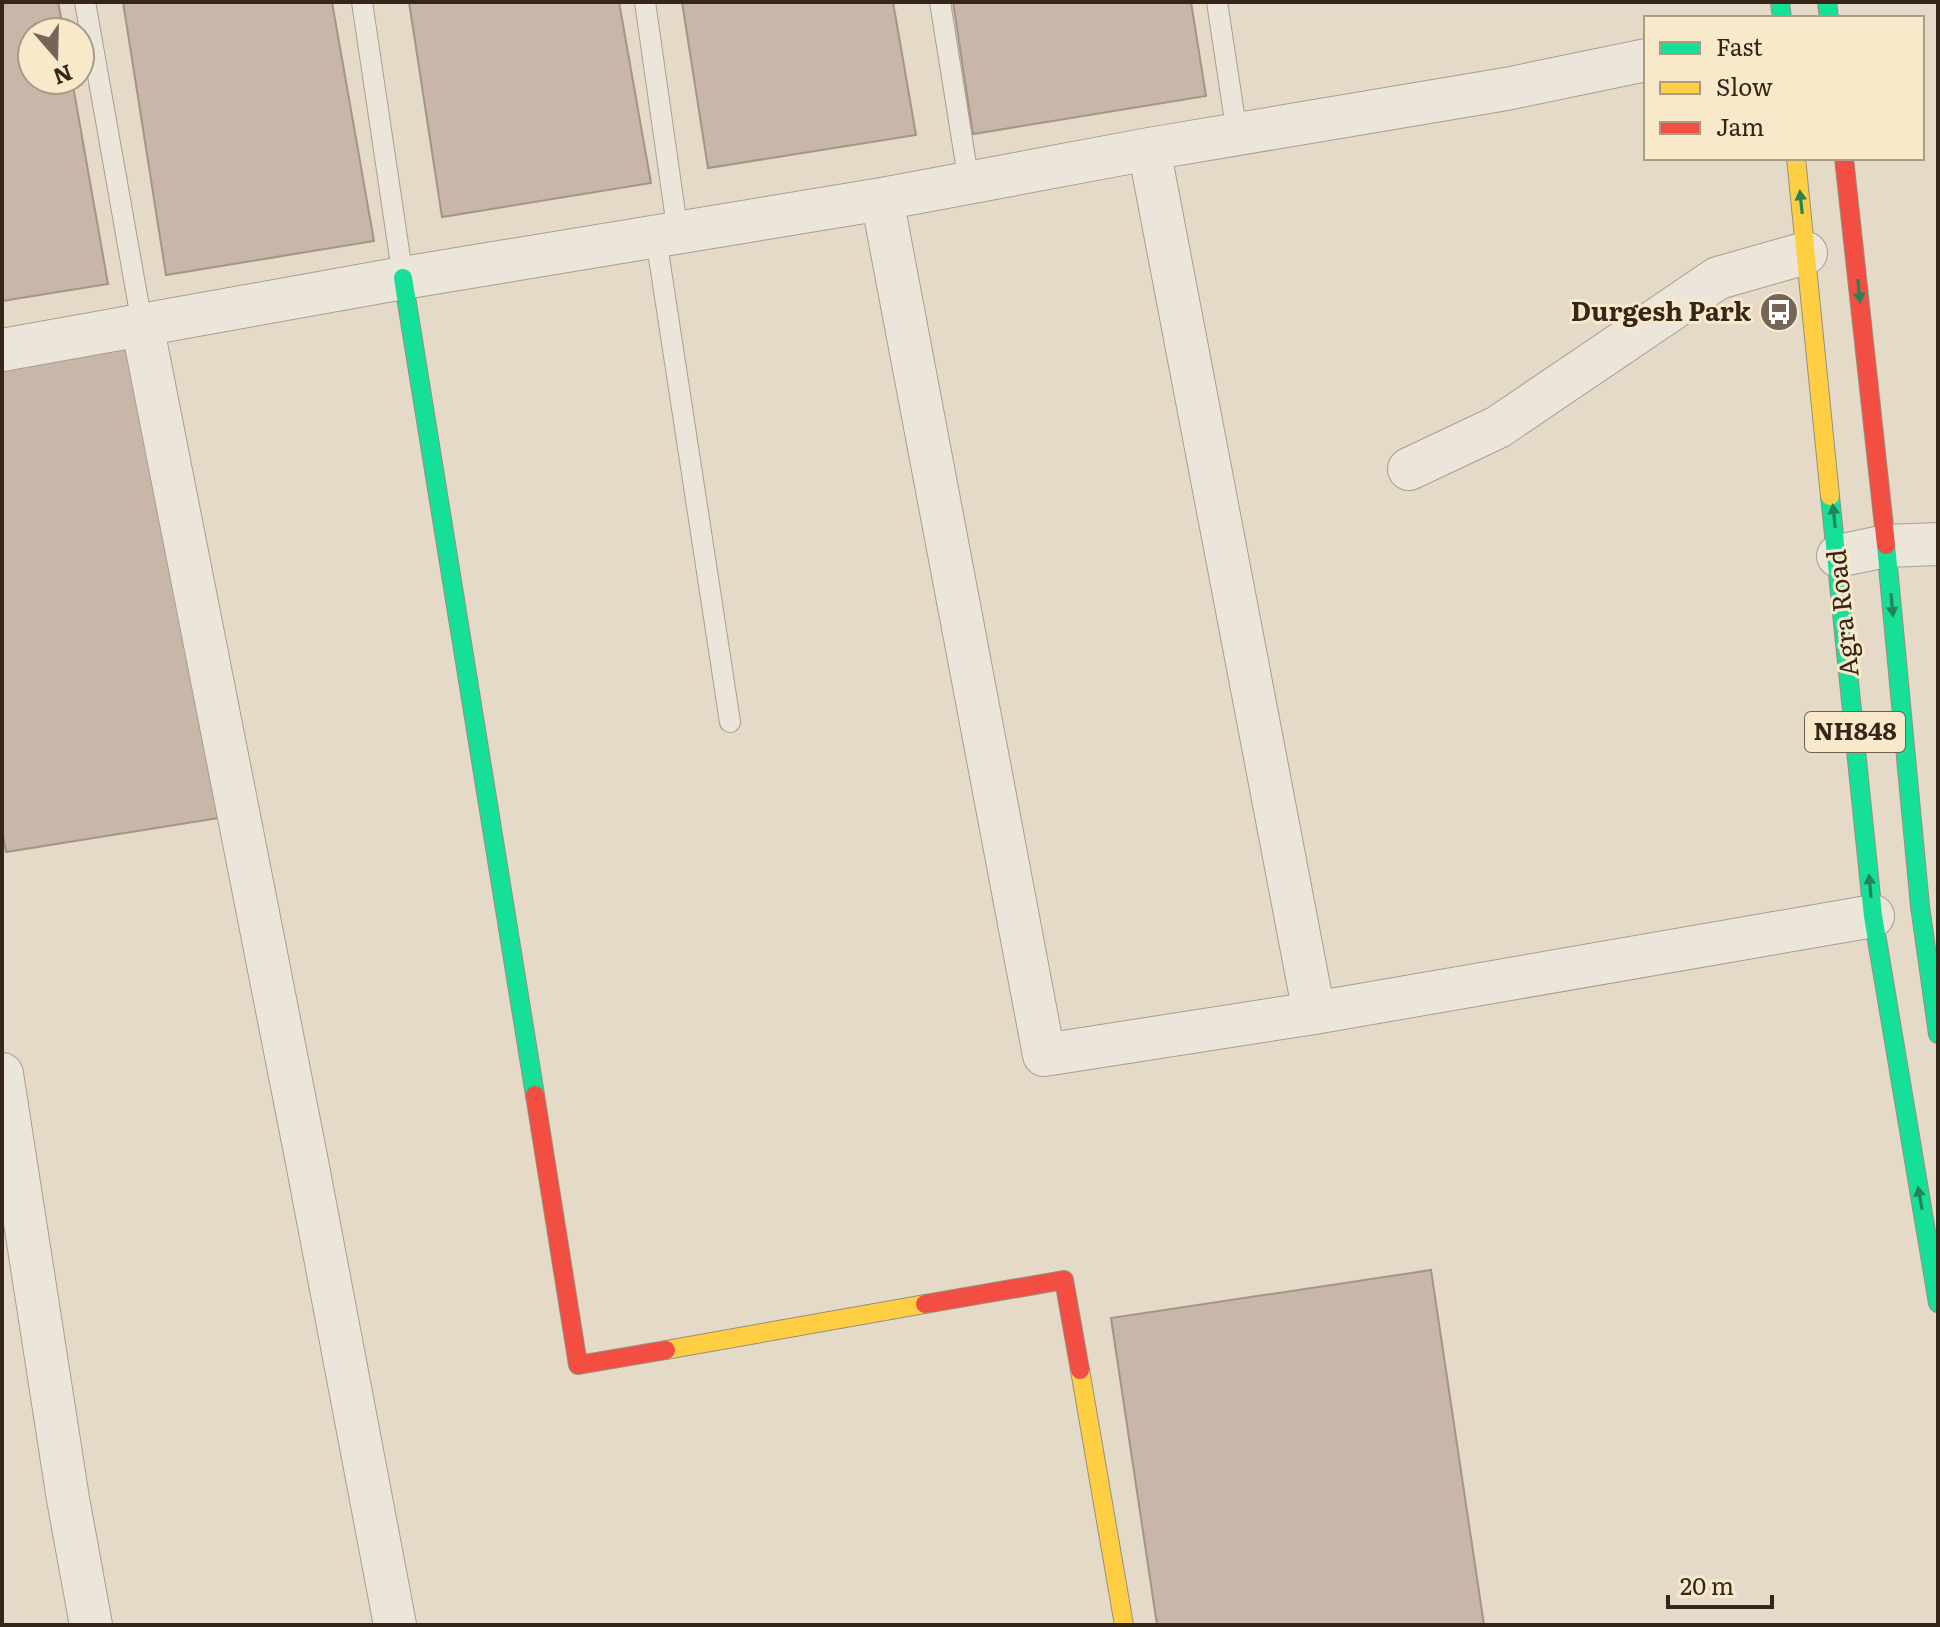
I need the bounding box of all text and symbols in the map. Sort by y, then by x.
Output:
north arrow [16,16,96,96]
legend [1644,16,1924,160]
text: Fast [1716,28,1763,63]
text: N [49,58,78,95]
text: Slow [1716,68,1773,103]
text: Jam [1716,108,1764,143]
one-way arrow [1794,189,1807,214]
one-way arrow [1852,279,1865,304]
place label: Durgesh Park [1571,290,1752,329]
bus stop icon: Durgesh Park [1758,291,1800,333]
one-way arrow [1827,503,1840,528]
street label: Agra Road [1814,547,1867,679]
one-way arrow [1886,593,1899,618]
road number: NH848 [1805,712,1905,752]
one-way arrow [1863,873,1876,898]
one-way arrow [1914,1185,1926,1210]
scale bar [1668,1559,1772,1609]
text: 20 m [1680,1567,1734,1602]

